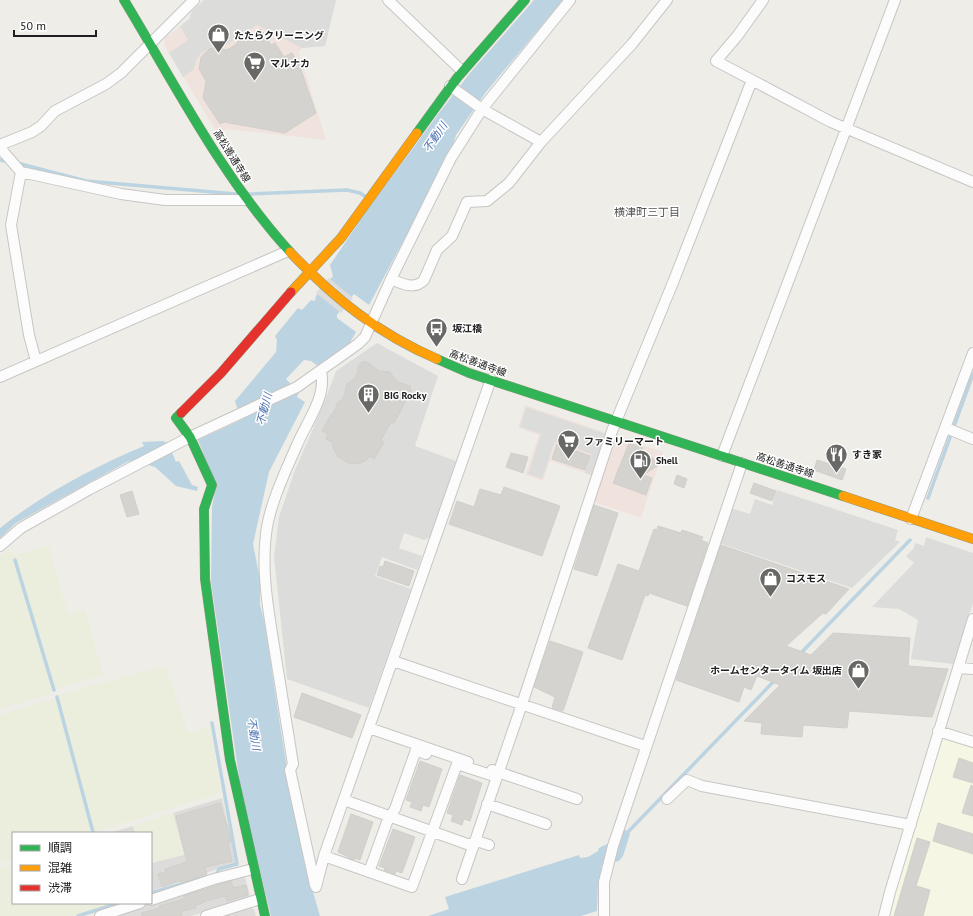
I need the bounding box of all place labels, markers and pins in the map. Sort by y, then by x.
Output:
shop icon: たたらクリーニング [206,22,232,55]
place label: たたらクリーニング [234,29,324,42]
supermarket icon: マルナカ [242,50,268,83]
place label: マルナカ [270,57,310,70]
bus stop icon: 坂江橋 [423,315,449,348]
place label: 坂江橋 [452,322,482,335]
building icon: BIG Rocky [355,382,381,415]
place label: BIG Rocky [384,389,427,402]
supermarket icon: ファミリーマート [555,428,581,461]
place label: ファミリーマート [584,435,664,448]
restaurant icon: すき家 [823,441,849,474]
fuel station icon: Shell [627,447,653,480]
place label: すき家 [852,448,882,461]
place label: Shell [656,454,678,467]
shop icon: コスモス [758,565,784,598]
place label: コスモス [786,572,826,585]
shop icon: ホームセンタータイム 坂出店 [845,657,871,690]
place label: ホームセンタータイム 坂出店 [710,664,842,677]

